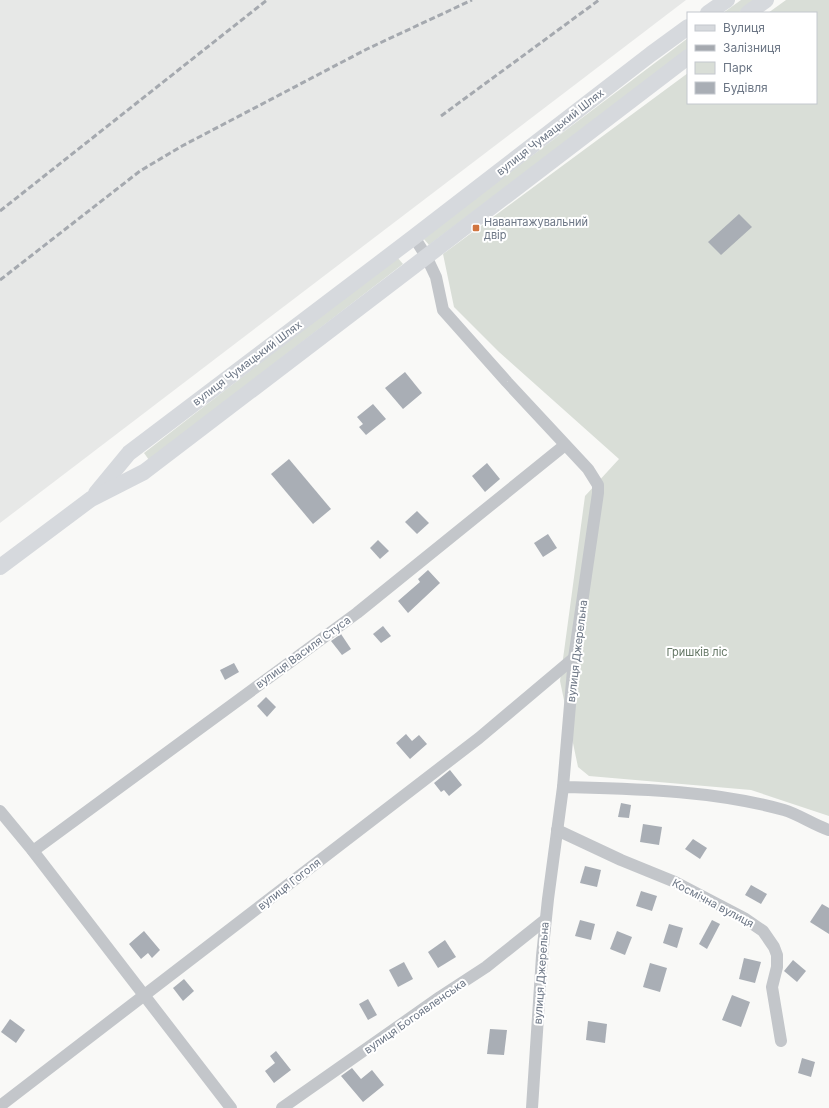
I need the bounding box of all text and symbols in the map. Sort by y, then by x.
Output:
legend [687,12,817,104]
text: Вулиця [723,20,765,35]
text: Залізниця [723,40,781,55]
text: Парк [723,60,753,75]
text: Будівля [723,80,768,95]
street label: вулиця Чумацький Шлях [493,86,607,178]
place label: Навантажувальний двір [484,215,588,242]
marker: Навантажувальний двір [471,223,481,233]
street label: вулиця Чумацький Шлях [190,317,304,409]
street label: вулиця Джерельна [564,599,590,703]
street label: вулиця Василя Стуса [253,613,353,691]
park label: Гришків ліс [666,645,728,659]
street label: вулиця Гоголя [255,855,323,913]
street label: Космічна вулиця [670,876,756,930]
street label: вулиця Джерельна [530,921,552,1025]
street label: вулиця Богоявленська [361,975,469,1057]

